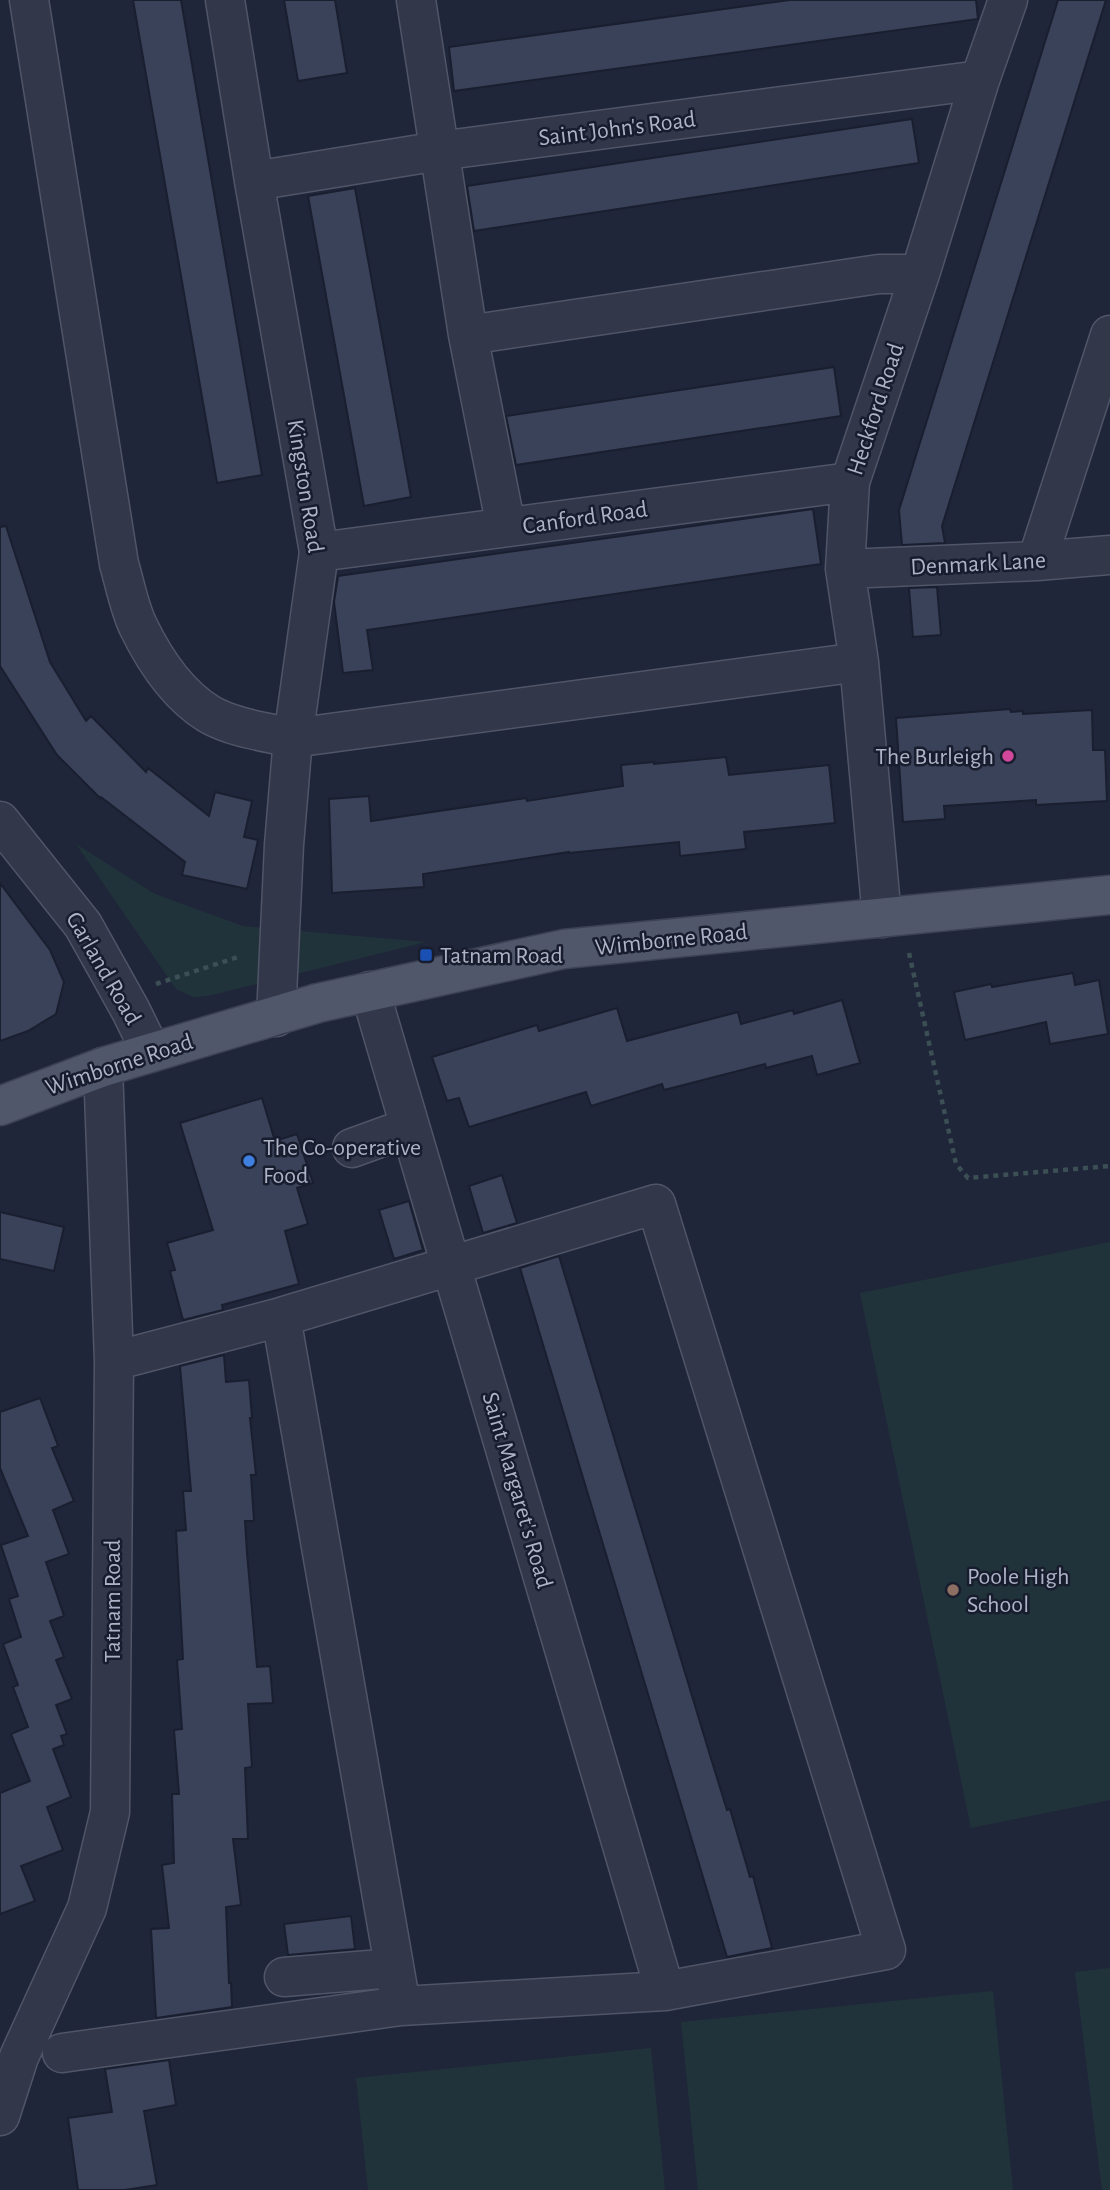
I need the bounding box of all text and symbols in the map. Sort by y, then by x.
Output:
street label: Saint John's Road [537,107,697,151]
street label: Heckford Road [843,340,909,478]
street label: Kingston Road [283,418,327,555]
street label: Canford Road [521,497,649,539]
street label: Denmark Lane [910,548,1046,580]
place label: The Burleigh [875,745,994,769]
marker: The Burleigh [1000,748,1016,764]
street label: Garland Road [61,908,145,1029]
street label: Wimborne Road [594,920,749,960]
place label: Tatnam Road [440,944,563,968]
marker: Tatnam Road [418,947,434,963]
street label: Wimborne Road [43,1030,196,1100]
place label: The Co-operative Food [263,1136,421,1188]
marker: The Co-operative Food [241,1153,257,1169]
street label: Saint Margaret's Road [478,1390,557,1591]
street label: Tatnam Road [101,1539,125,1663]
place label: Poole High School [967,1565,1069,1617]
marker: Poole High School [945,1582,961,1598]

